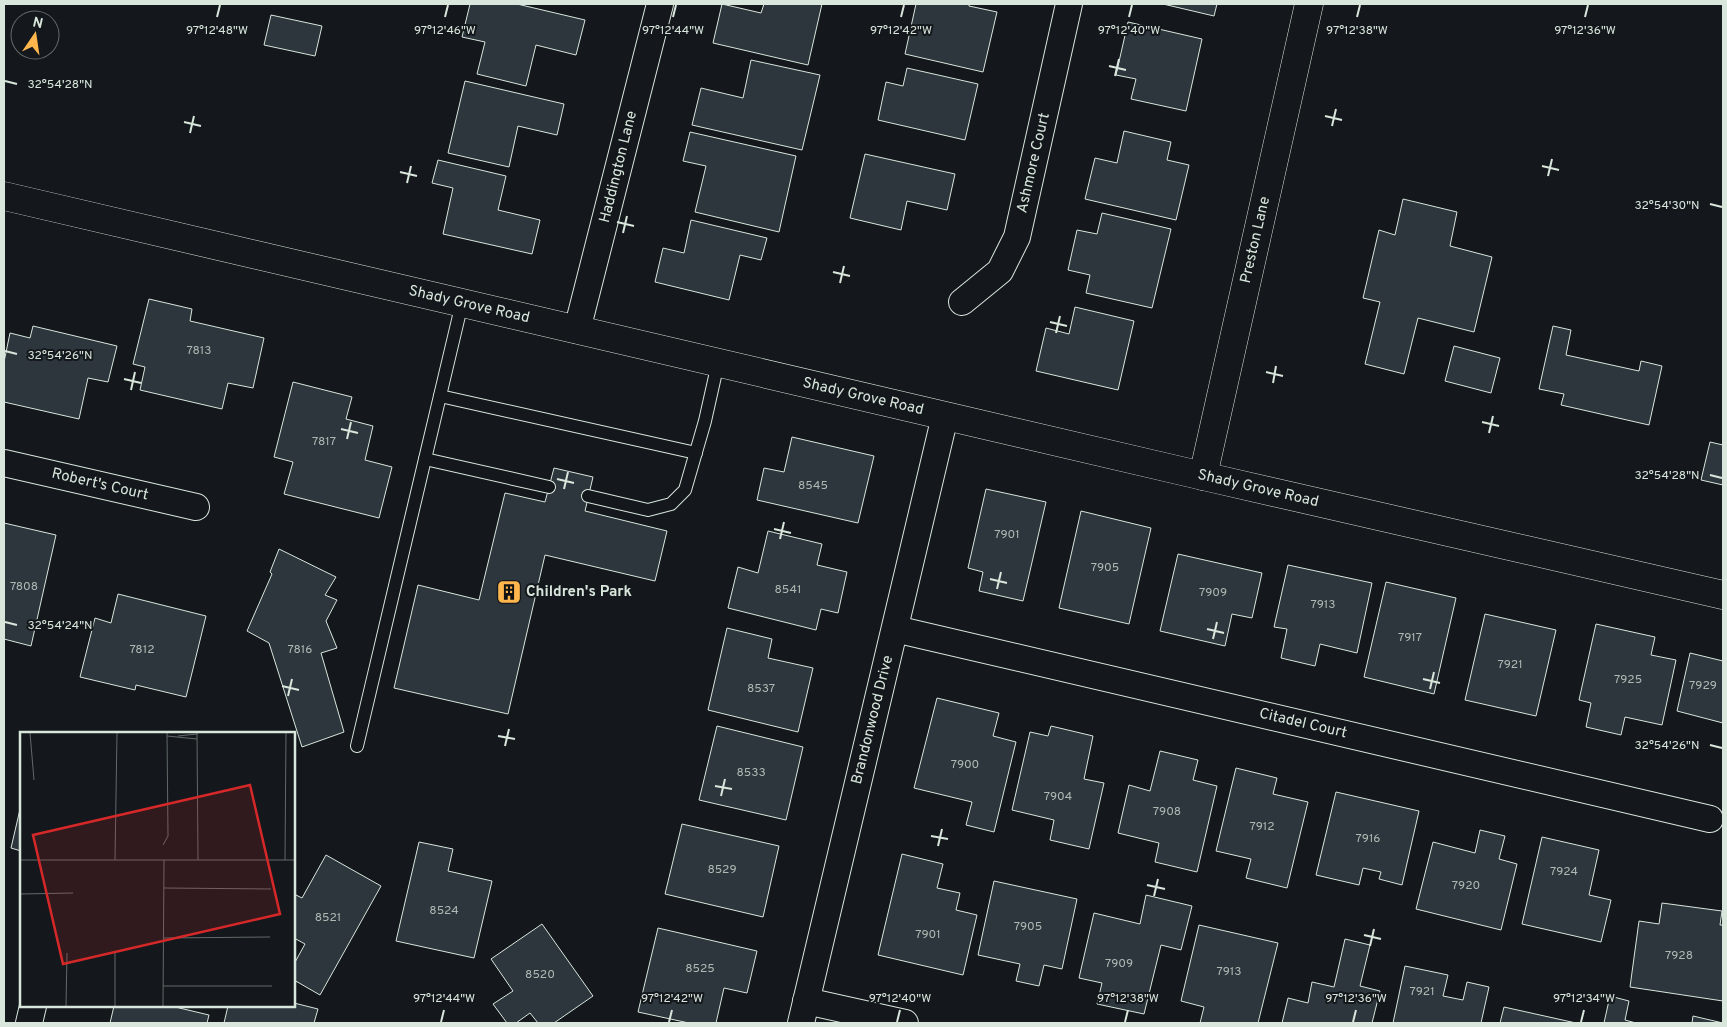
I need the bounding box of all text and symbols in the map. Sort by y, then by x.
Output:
north arrow [10,10,60,60]
text: N [31,14,44,33]
text: 97°12'48"W [186,23,248,39]
text: 97°12'46"W [414,23,476,39]
text: 97°12'44"W [642,23,704,39]
text: 97°12'42"W [870,23,932,39]
text: 97°12'40"W [1098,23,1160,39]
text: 97°12'38"W [1326,23,1388,39]
text: 97°12'36"W [1554,23,1616,39]
text: 32°54'28"N [28,77,92,93]
street label: Haddington Lane [596,109,642,225]
street label: Ashmore Court [1013,111,1055,215]
street label: Preston Lane [1237,195,1275,285]
text: 32°54'30"N [1634,198,1700,214]
street label: Shady Grove Road [407,282,531,328]
house number: 7813 [187,343,211,359]
text: 32°54'26"N [28,348,92,364]
street label: Shady Grove Road [801,374,925,420]
house number: 7817 [312,434,336,450]
street label: Robert's Court [50,465,150,505]
street label: Shady Grove Road [1196,466,1320,512]
text: 32°54'28"N [1635,468,1699,484]
house number: 8545 [798,478,828,494]
house number: 7901 [994,527,1020,543]
house number: 7905 [1091,560,1119,576]
house number: 7808 [10,579,38,595]
building icon: Children's Park [496,579,522,605]
house number: 8541 [775,582,801,598]
place label: Children's Park [526,583,632,602]
house number: 7909 [1199,585,1227,601]
house number: 7913 [1310,597,1336,613]
text: 32°54'24"N [28,618,92,634]
house number: 7917 [1398,630,1422,646]
house number: 7812 [129,642,155,658]
house number: 7816 [288,642,312,658]
street label: Brandonwood Drive [848,653,898,787]
house number: 7921 [1497,657,1523,673]
house number: 7925 [1614,672,1642,688]
house number: 7929 [1689,678,1717,694]
house number: 8537 [747,681,775,697]
street label: Citadel Court [1257,705,1349,743]
inset map [20,732,295,1007]
text: 32°54'26"N [1635,738,1699,754]
house number: 7900 [951,757,979,773]
house number: 8533 [736,765,766,781]
house number: 7904 [1044,789,1072,805]
house number: 7908 [1153,804,1181,820]
house number: 7912 [1249,819,1275,835]
house number: 7916 [1355,831,1381,847]
house number: 8529 [707,862,737,878]
house number: 7924 [1550,864,1578,880]
house number: 7920 [1452,878,1480,894]
house number: 8524 [429,903,459,919]
house number: 8521 [315,910,341,926]
house number: 7905 [1014,919,1042,935]
house number: 7901 [915,927,941,943]
house number: 7928 [1665,948,1693,964]
house number: 7909 [1105,956,1133,972]
house number: 8525 [685,961,715,977]
house number: 7913 [1216,964,1242,980]
house number: 8520 [525,967,555,983]
house number: 7921 [1409,984,1435,1000]
text: 97°12'44"W [413,991,475,1007]
text: 97°12'42"W [641,991,703,1007]
text: 97°12'40"W [869,991,931,1007]
text: 97°12'38"W [1097,991,1159,1007]
text: 97°12'36"W [1325,991,1387,1007]
text: 97°12'34"W [1553,991,1615,1007]

